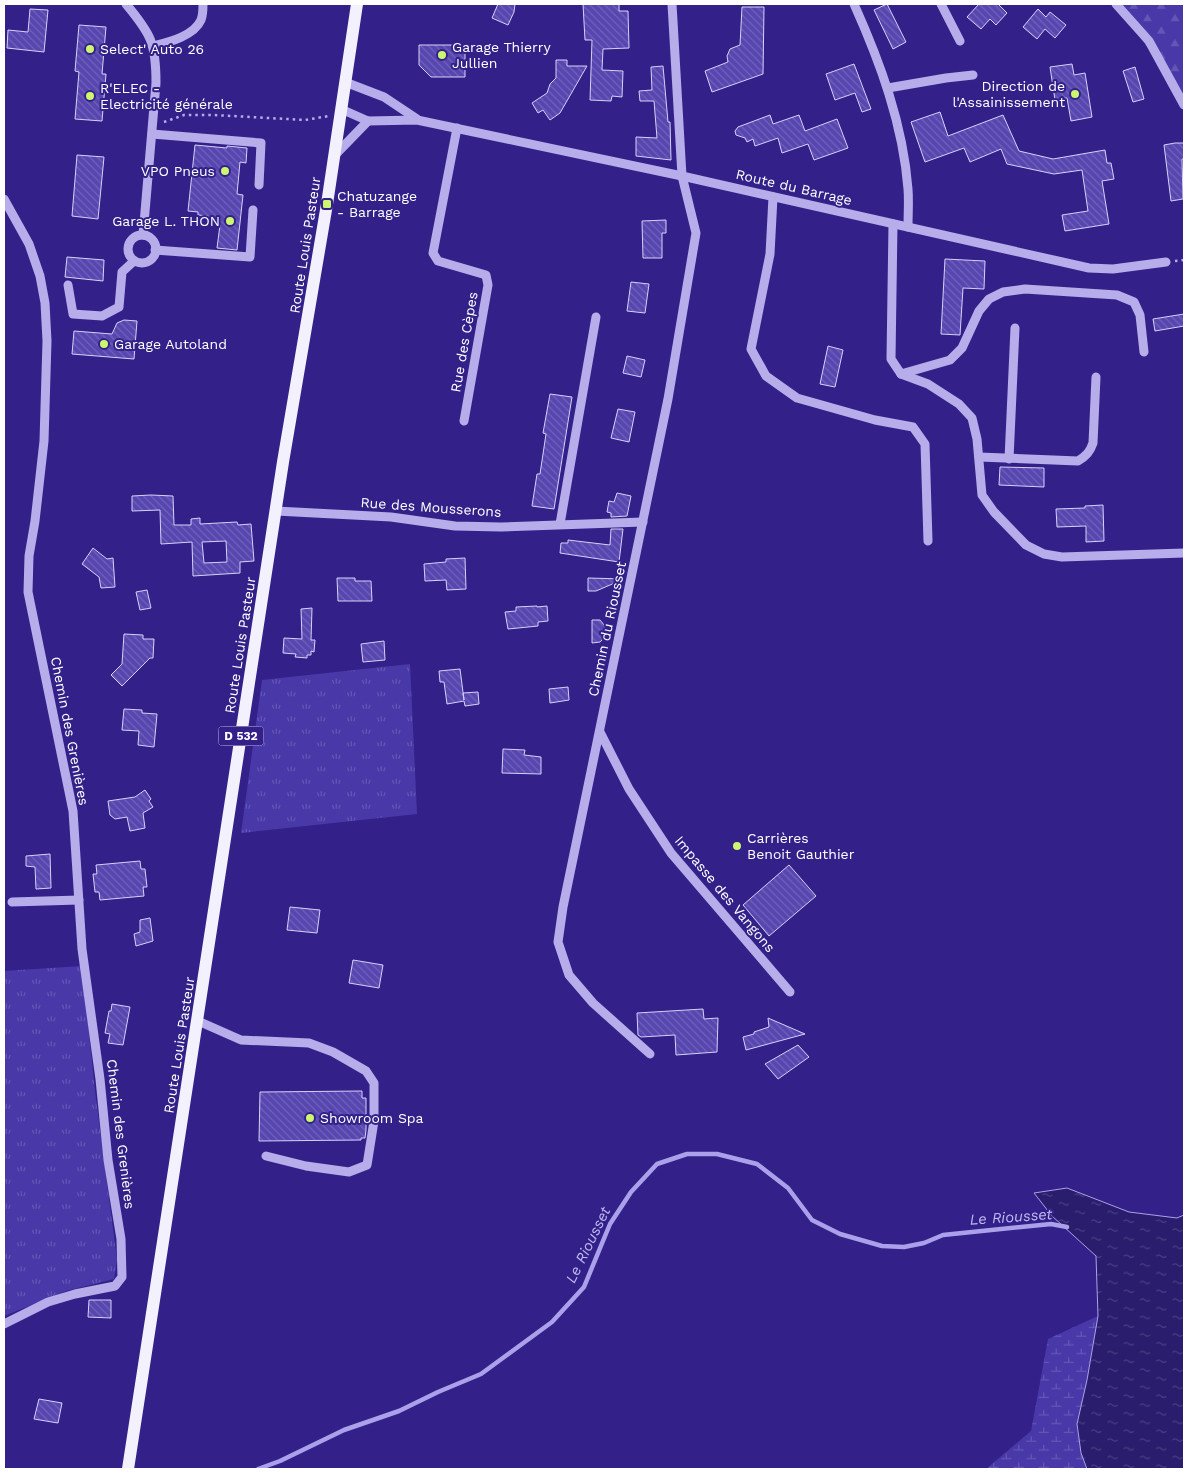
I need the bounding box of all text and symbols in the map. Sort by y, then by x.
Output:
place label: Garage Thierry Jullien [452,39,551,71]
place label: Select' Auto 26 [100,41,204,57]
marker: Select' Auto 26 [84,43,96,55]
marker: Garage Thierry Jullien [436,49,448,61]
place label: Direction de l'Assainissement [953,78,1065,110]
place label: R'ELEC - Electricité générale [100,80,233,112]
marker: Direction de l'Assainissement [1069,88,1081,100]
marker: R'ELEC - Electricité générale [84,90,96,102]
place label: VPO Pneus [141,163,215,179]
marker: VPO Pneus [219,165,231,177]
street label: Route du Barrage [734,166,854,208]
street label: Route Louis Pasteur [286,175,324,314]
place label: Chatuzange - Barrage [337,188,417,220]
marker: Chatuzange - Barrage [321,198,333,210]
place label: Garage L. THON [112,213,220,229]
marker: Garage L. THON [224,215,236,227]
street label: Rue des Cèpes [447,291,481,393]
place label: Garage Autoland [114,336,227,352]
marker: Garage Autoland [98,338,110,350]
street label: Rue des Mousserons [360,494,502,520]
street label: Chemin du Riousset [585,560,629,698]
street label: Route Louis Pasteur [221,575,259,714]
street label: Chemin des Grenières [48,655,92,807]
road number: D 532 [218,726,264,746]
place label: Carrières Benoit Gauthier [747,830,855,862]
street label: Impasse des Vangons [672,833,778,955]
marker: Carrières Benoit Gauthier [731,840,743,852]
street label: Route Louis Pasteur [160,975,198,1114]
street label: Chemin des Grenières [104,1058,138,1210]
place label: Showroom Spa [320,1110,424,1126]
marker: Showroom Spa [304,1112,316,1124]
water label: Le Riousset [562,1203,615,1286]
water label: Le Riousset [969,1205,1054,1229]

